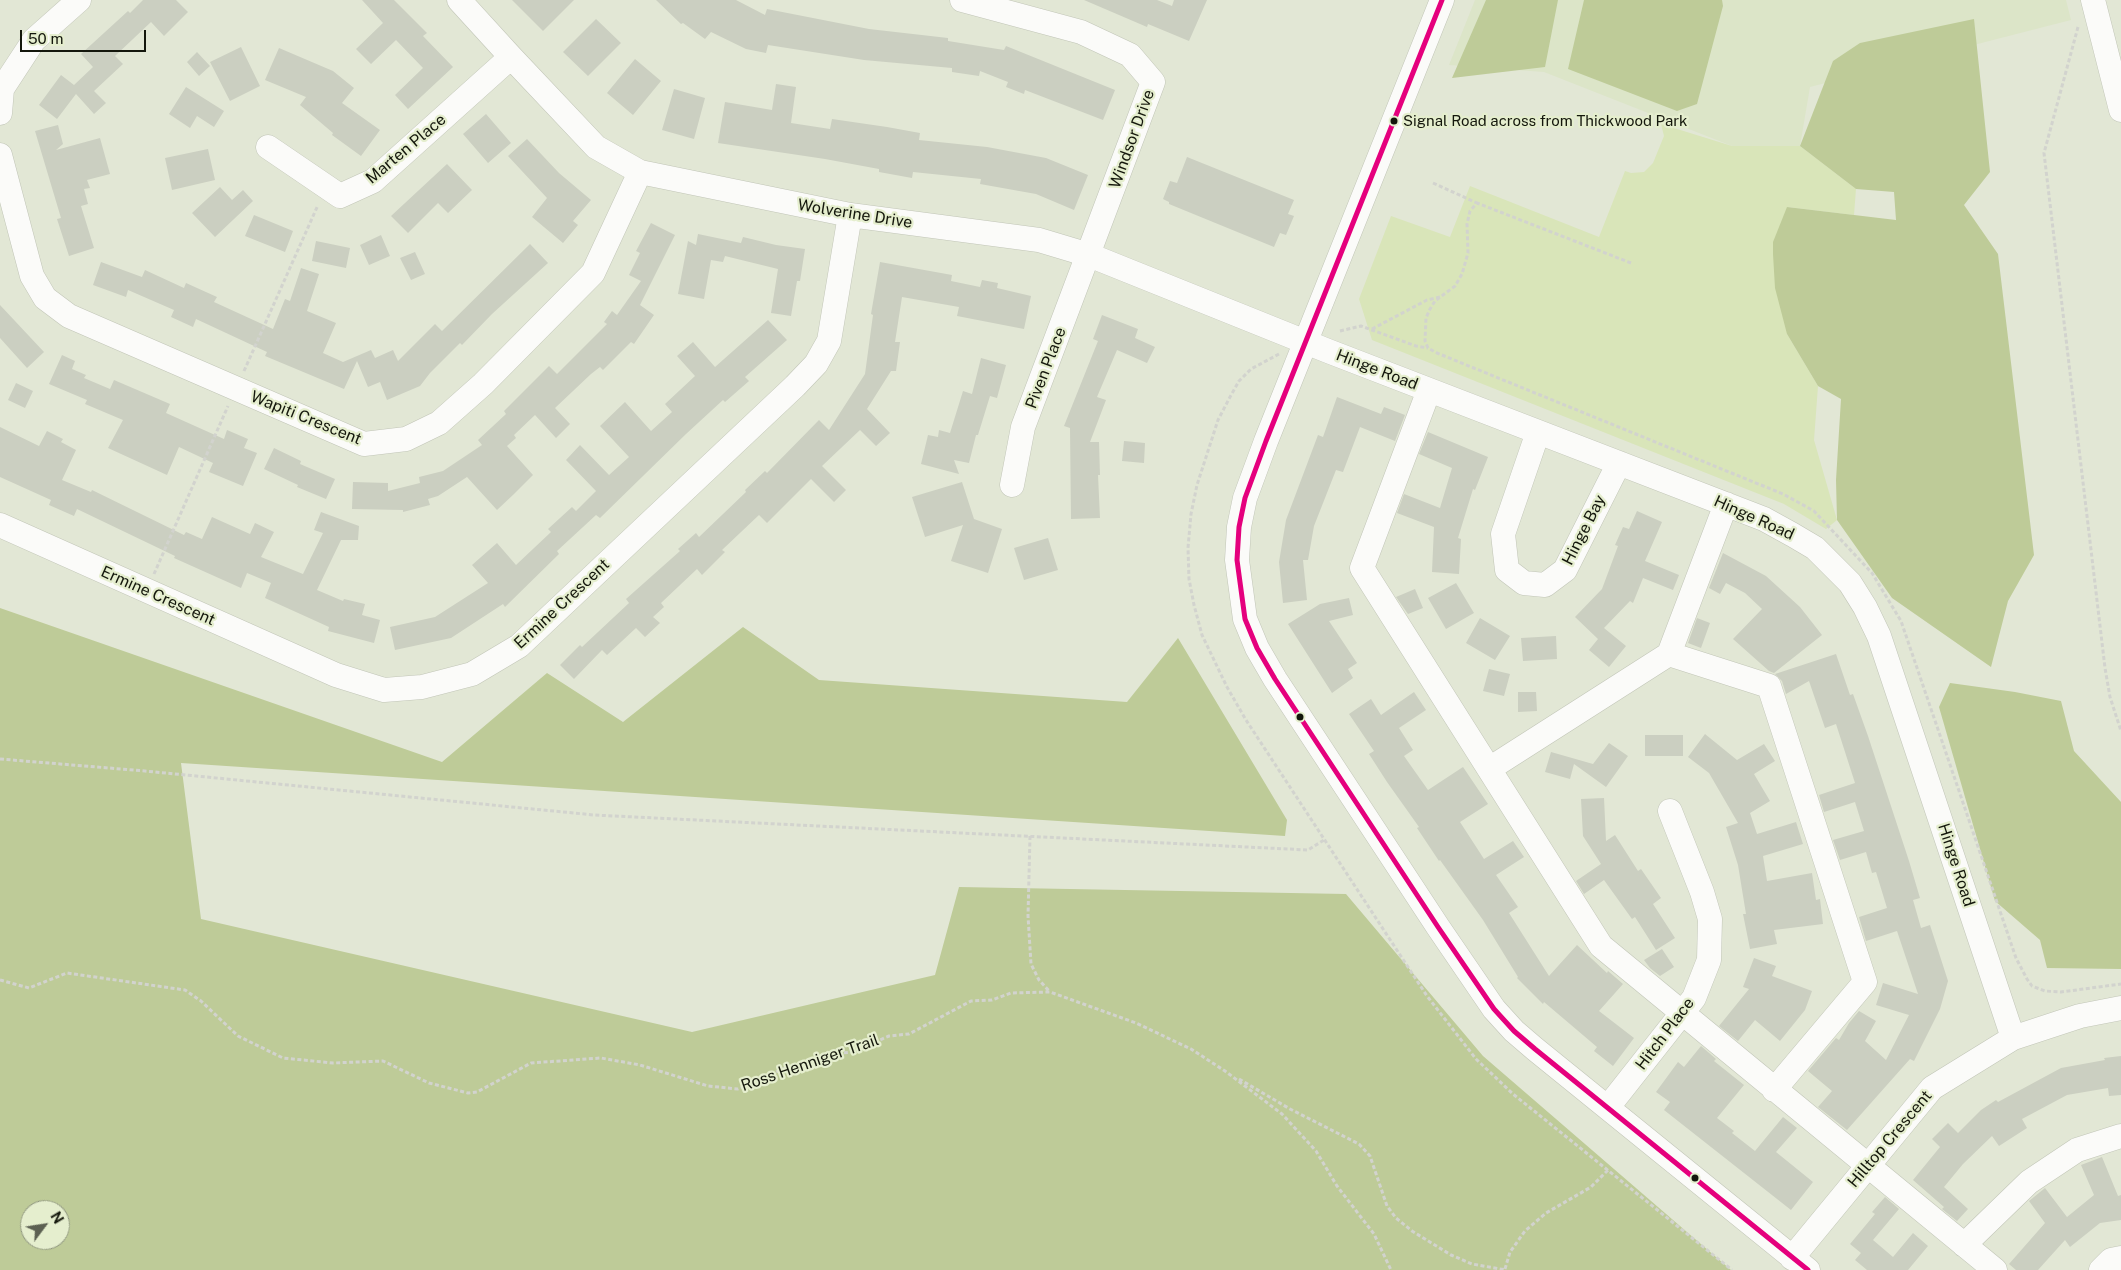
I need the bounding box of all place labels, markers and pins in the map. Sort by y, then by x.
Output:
place label: Signal Road across from Thickwood Park [1403,112,1688,130]
marker: Signal Road across from Thickwood Park [1389,116,1399,126]
unlabelled marker [1295,712,1305,722]
unlabelled marker [1690,1173,1700,1183]

